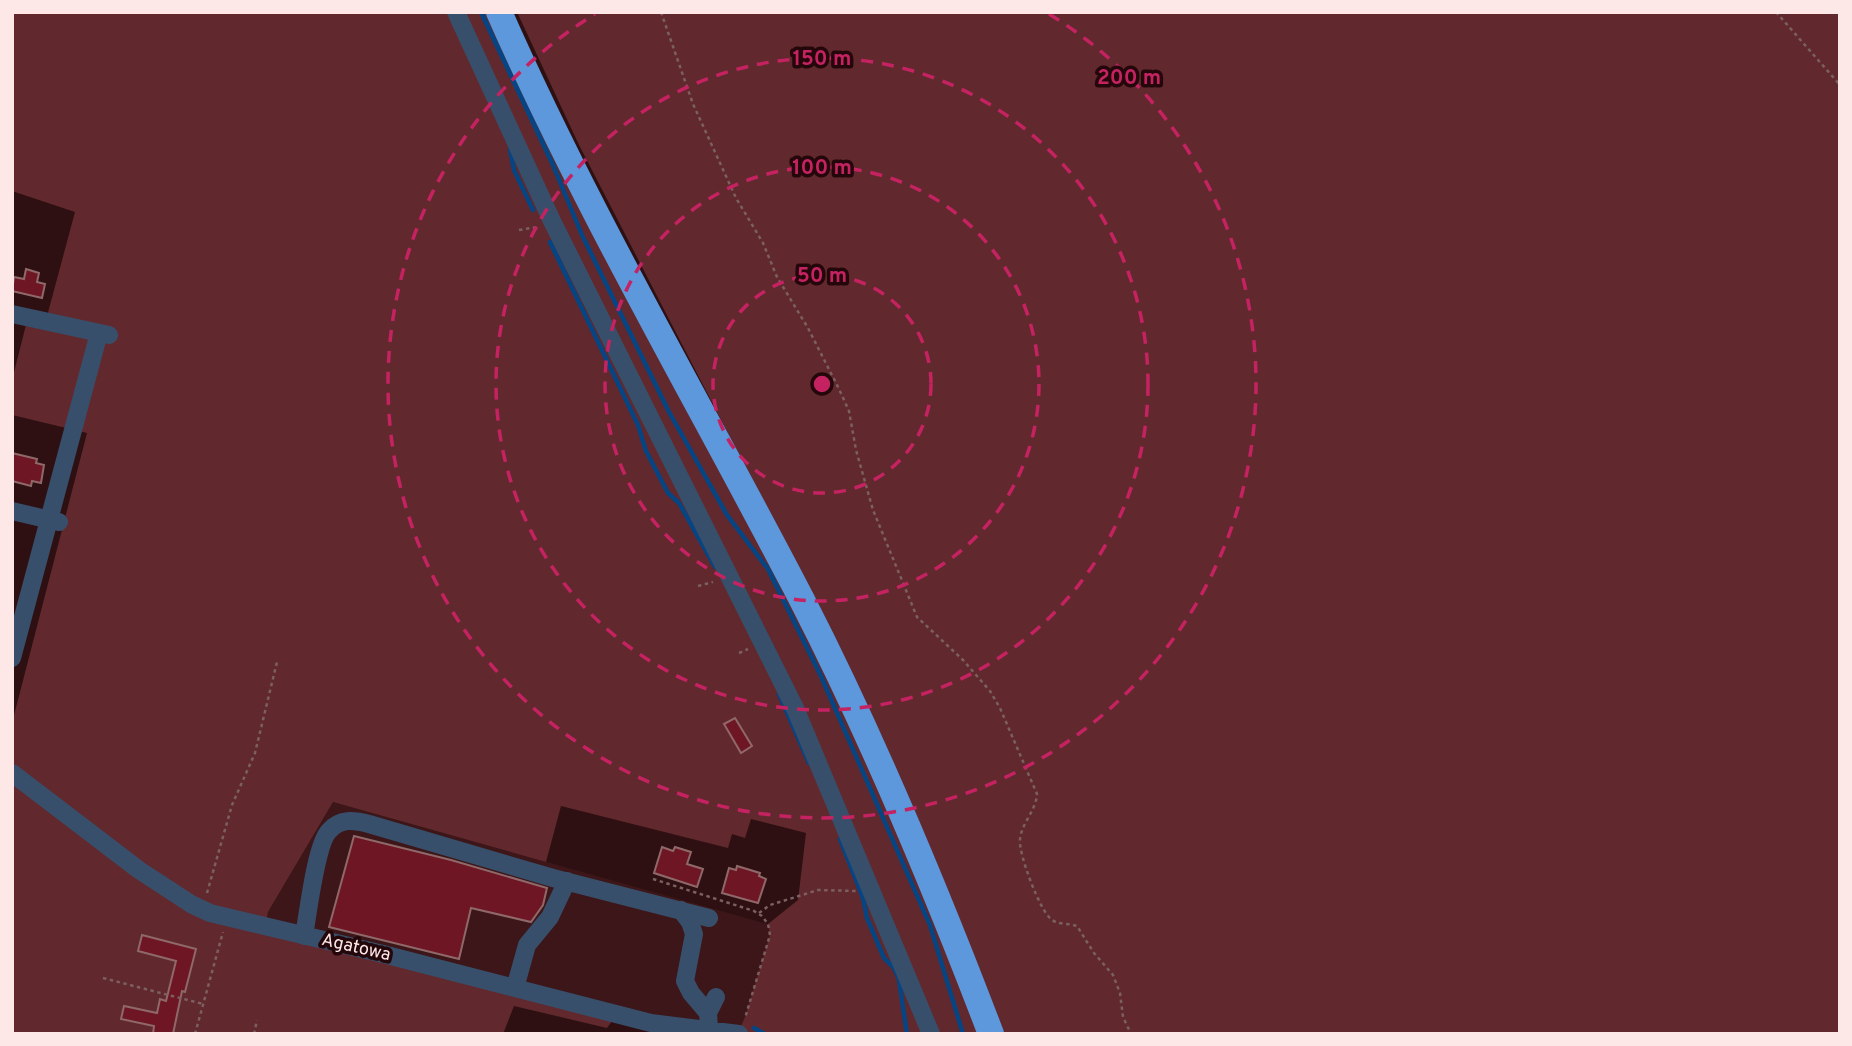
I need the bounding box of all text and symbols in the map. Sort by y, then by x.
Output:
text: 150 m [793,46,851,73]
text: 200 m [1097,65,1161,92]
text: 100 m [792,155,852,182]
text: 50 m [797,263,847,290]
centre of rings [810,372,834,396]
street label: Agatowa [319,929,393,967]

